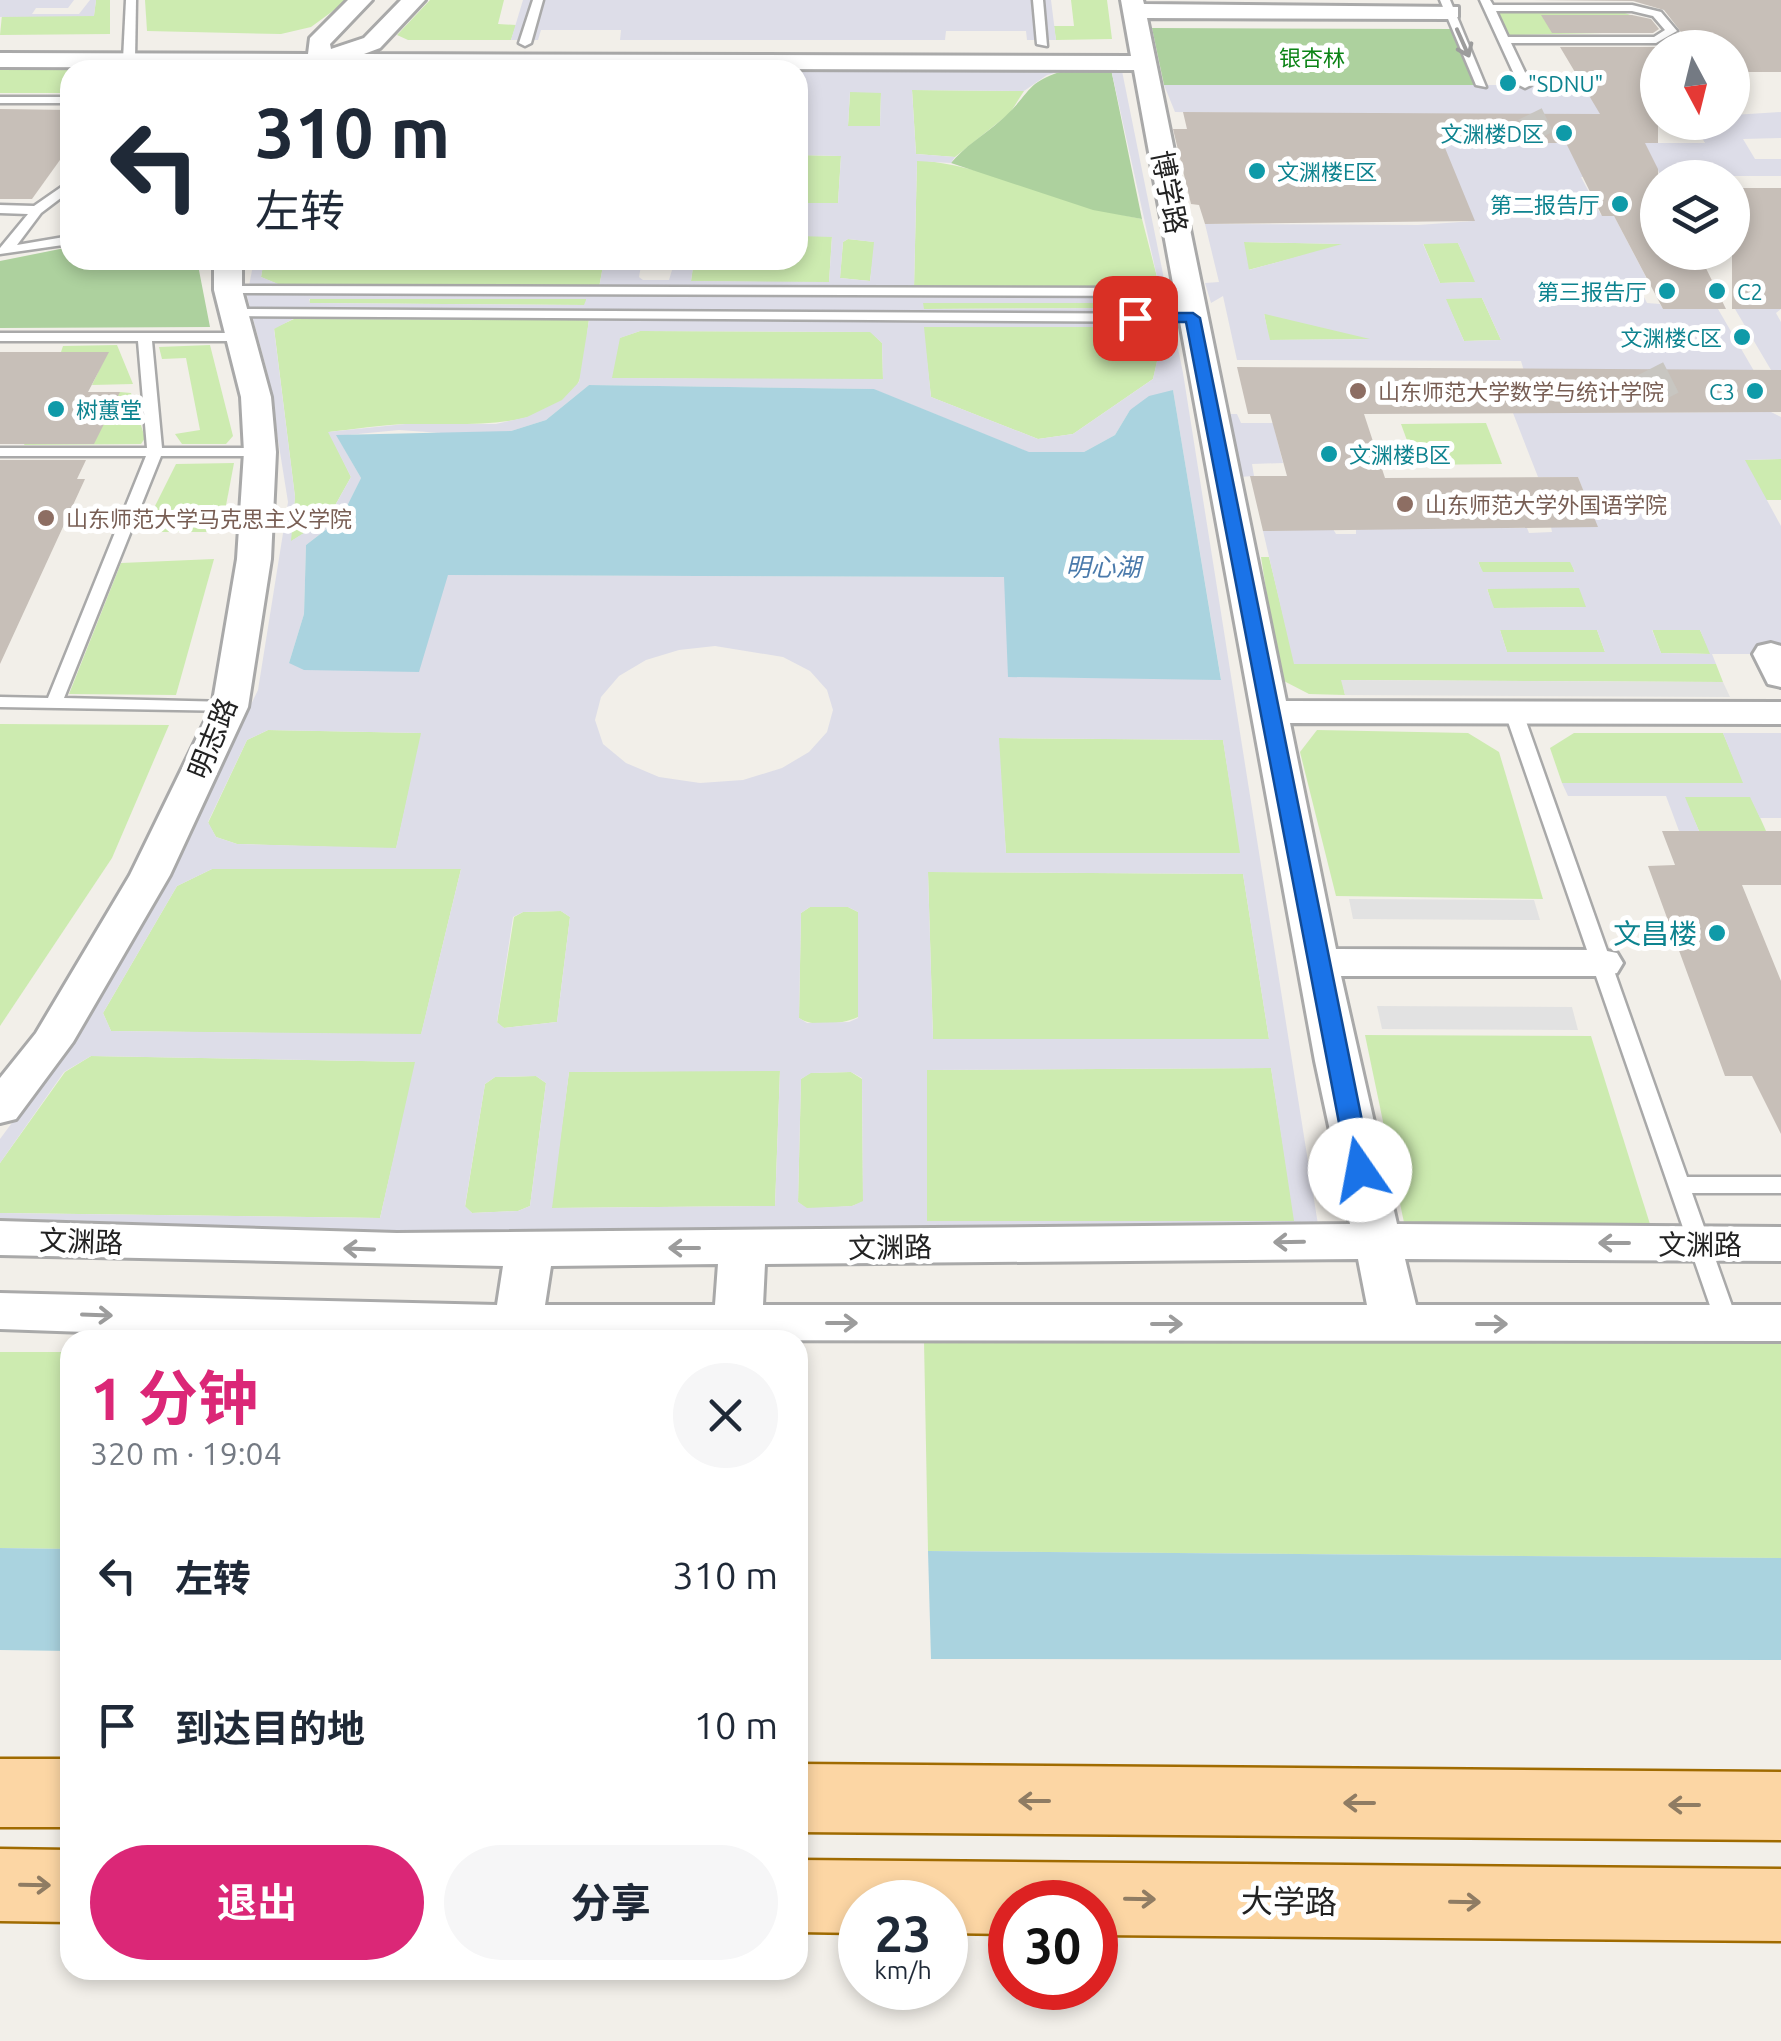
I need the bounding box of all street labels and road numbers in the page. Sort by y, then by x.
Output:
street label: 博学路 [1147,148,1193,236]
street label: 明志路 [182,693,242,783]
street label: 文渊路 [38,1224,124,1258]
street label: 文渊路 [1658,1229,1742,1260]
street label: 文渊路 [848,1231,932,1263]
street label: 大学路 [1241,1882,1337,1920]

